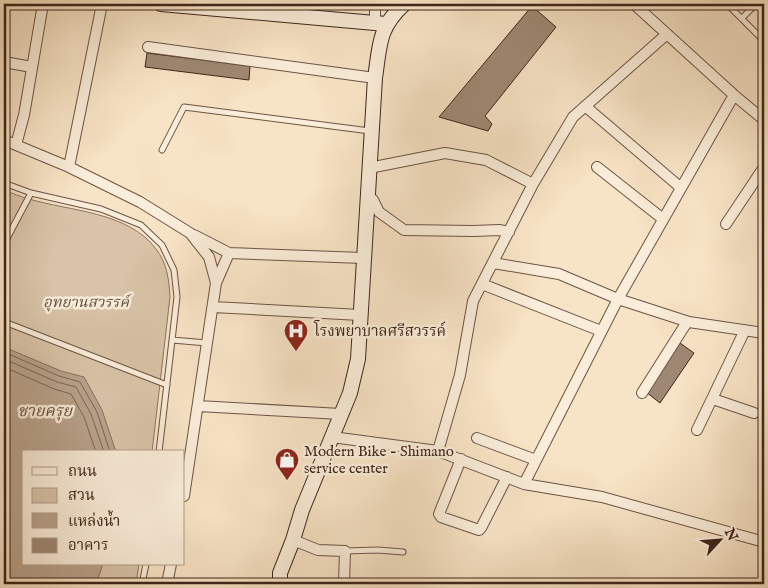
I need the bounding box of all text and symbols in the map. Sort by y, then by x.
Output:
park label: อุทยานสวรรค์ [43,293,132,312]
hospital icon: โรงพยาบาลศรีสวรรค์ [283,318,309,352]
place label: โรงพยาบาลศรีสวรรค์ [313,320,446,341]
water label: ชายครุย [18,402,74,422]
place label: Modern Bike - Shimano service center [304,442,454,478]
shop icon: Modern Bike - Shimano service center [274,447,300,481]
legend [22,450,185,566]
text: ถนน [68,462,97,481]
text: สวน [68,486,95,505]
text: แหล่งน้ำ [68,510,120,531]
north arrow [696,516,746,566]
text: N [720,524,742,544]
text: อาคาร [68,536,108,555]

